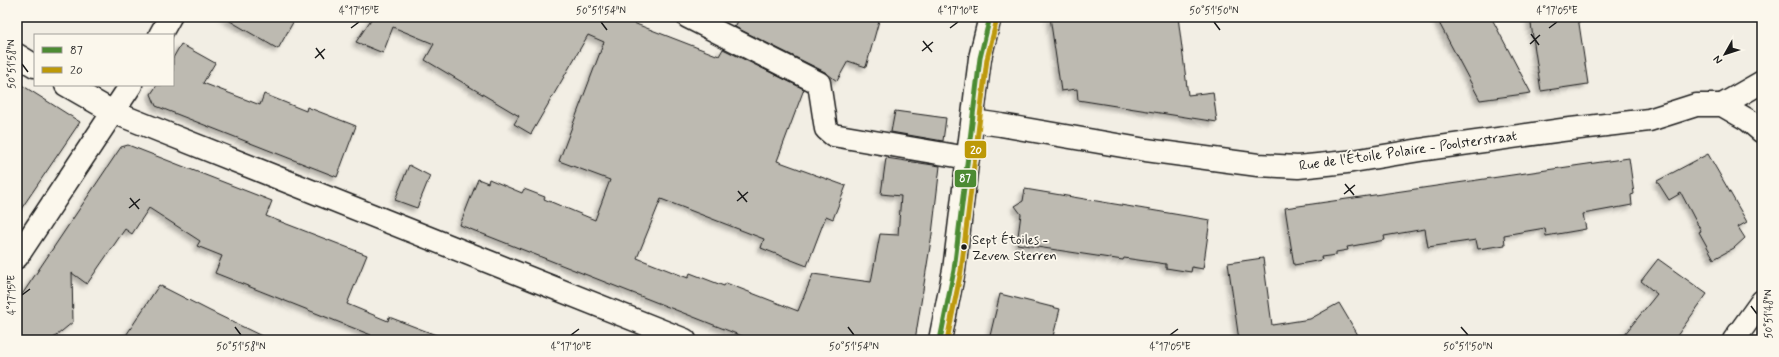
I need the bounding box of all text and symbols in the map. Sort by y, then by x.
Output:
text: 4°17'15"E [339,4,379,18]
text: 50°51'54"N [576,4,626,18]
text: 4°17'10"E [938,4,978,18]
text: 50°51'50"N [1189,4,1239,18]
text: 4°17'05"E [1536,4,1578,18]
legend [34,34,174,86]
north arrow [1705,34,1745,74]
text: 50°51'58"N [5,39,19,89]
text: 87 [70,43,83,59]
text: N [1710,52,1726,67]
text: 20 [70,63,83,79]
street label: Rue de l'Étoile Polaire - Poolsterstraat [1298,127,1518,175]
line badge: 20 [964,140,987,159]
text: 20 [970,144,982,158]
line badge: 87 [954,169,977,188]
text: 87 [959,172,971,186]
place label: Sept Étoiles - Zeven Sterren [972,231,1057,265]
marker: Sept Étoiles - Zeven Sterren [959,242,969,252]
text: 4°17'15"E [5,275,19,315]
text: 50°51'48"N [1762,289,1776,339]
text: 50°51'58"N [216,340,266,354]
text: 4°17'10"E [551,340,591,354]
text: 50°51'54"N [829,340,879,354]
text: 4°17'05"E [1149,340,1191,354]
text: 50°51'50"N [1443,340,1493,354]

